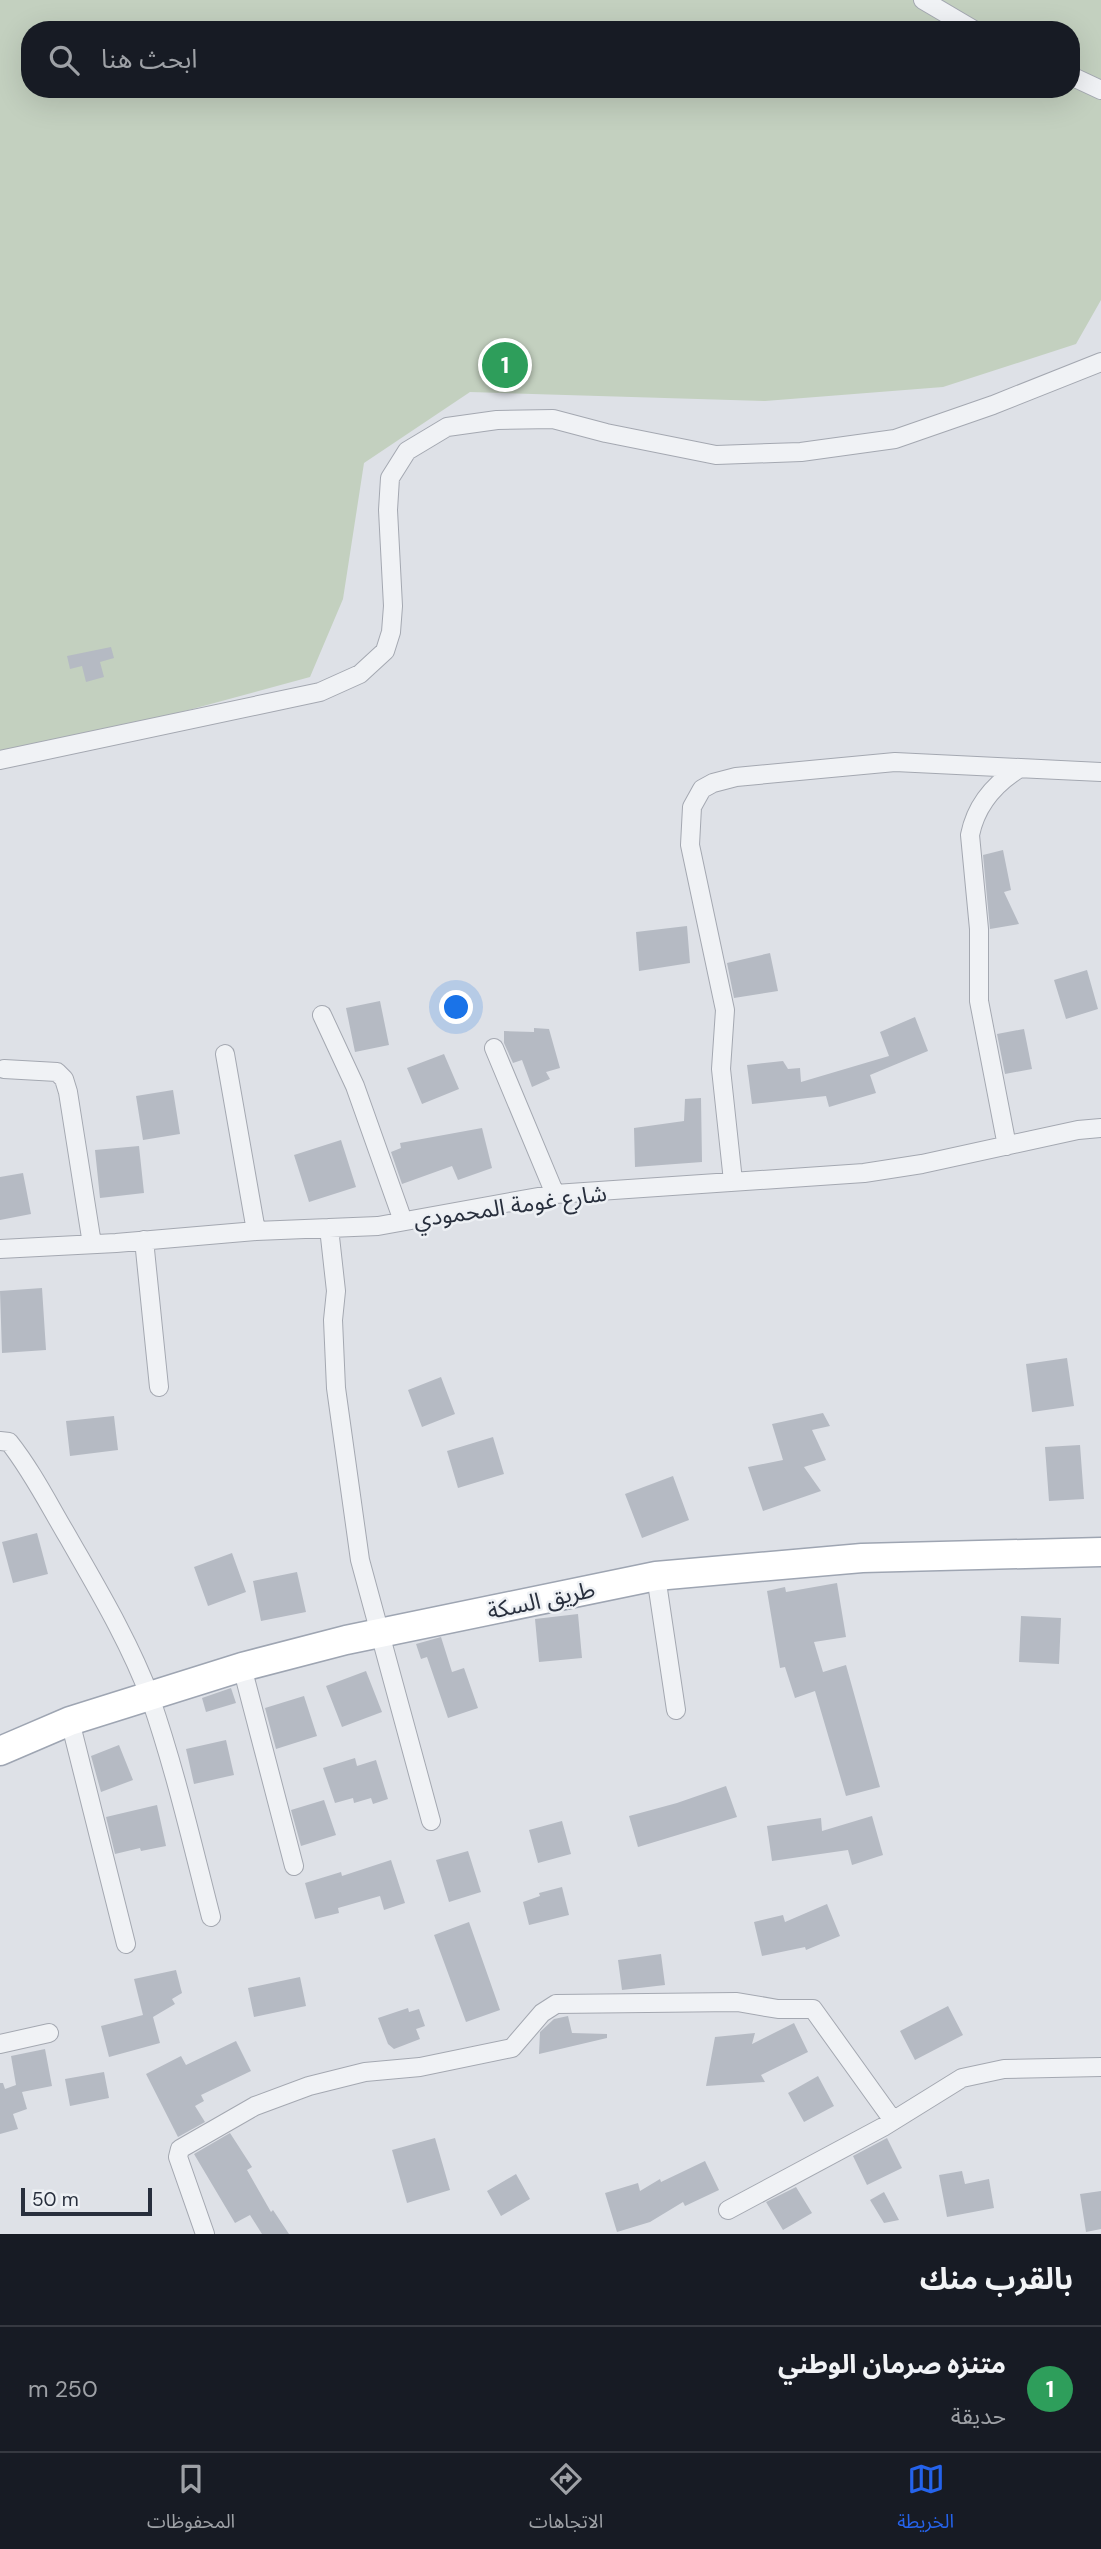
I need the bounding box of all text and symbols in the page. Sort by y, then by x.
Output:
search box [21,21,1080,98]
icon: search [45,41,83,79]
text: ابحث هنا [101,42,198,76]
pin: 1 [482,339,528,391]
your location [439,990,473,1024]
street label: شارع غومة المحمودي [411,1178,609,1237]
street label: طريق السكة [484,1574,598,1626]
scale bar [21,2185,152,2217]
text: 50 m [32,2187,79,2212]
text: بالقرب منك [920,2259,1073,2298]
text: متنزه صرمان الوطني [778,2347,1006,2381]
text: 250 m [28,2374,98,2404]
text: 1 [1046,2374,1054,2404]
text: حديقة [951,2401,1006,2431]
tab: المحفوظات [147,2460,235,2542]
tab: الاتجاهات [529,2460,603,2542]
tab: الخريطة [897,2460,954,2542]

